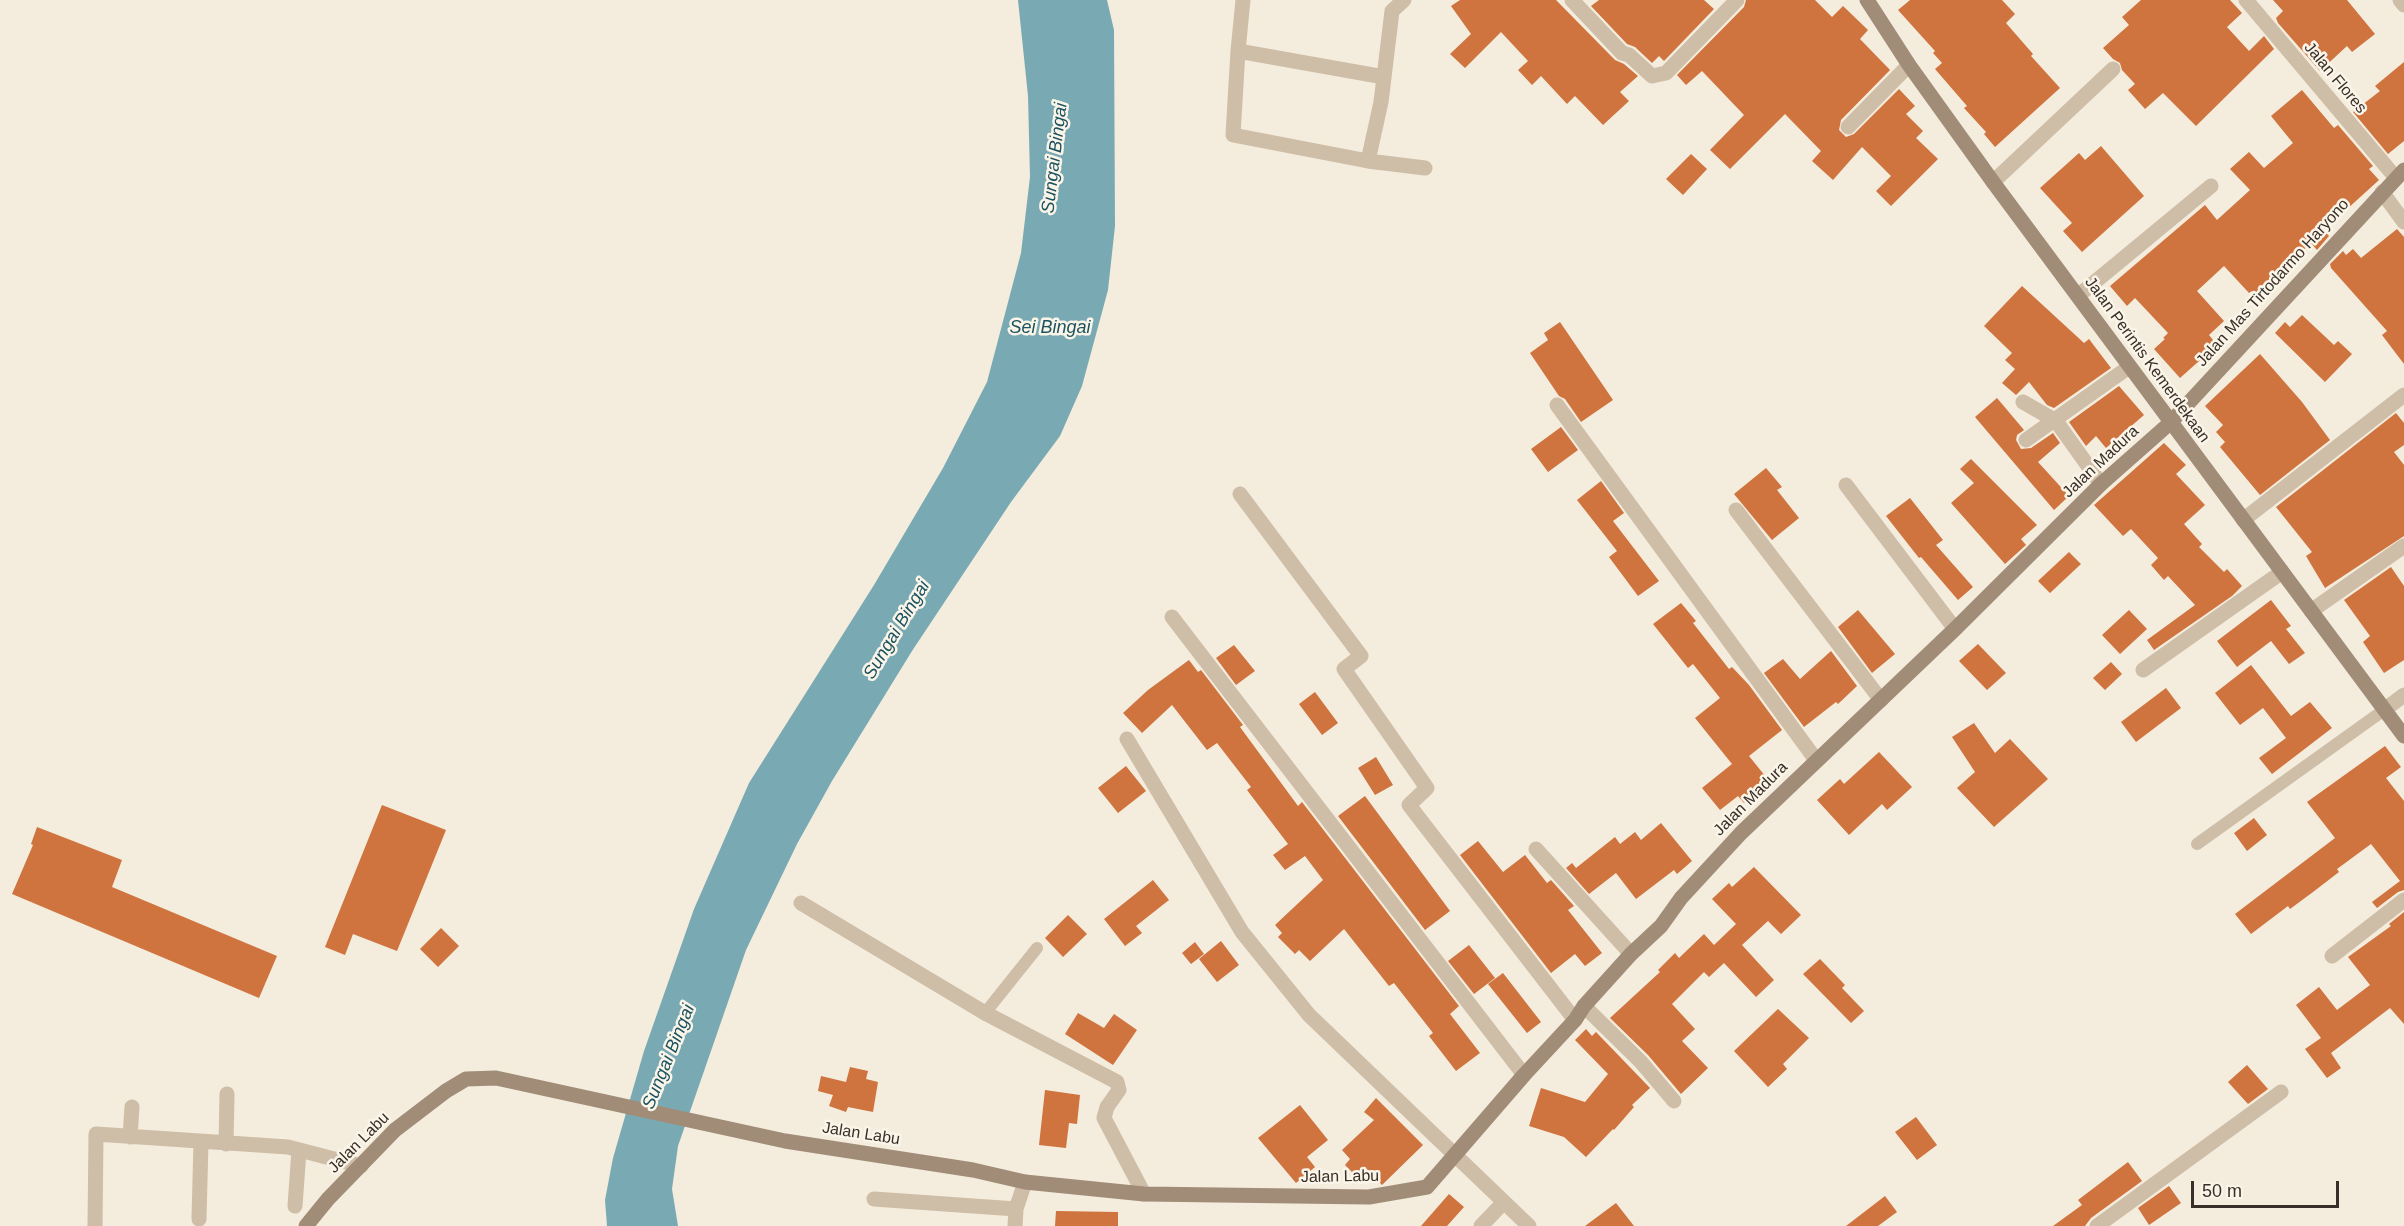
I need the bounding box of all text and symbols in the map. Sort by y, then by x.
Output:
street label: Jalan Flores [2300,38,2370,118]
water label: Sungai Bingai [1038,102,1072,214]
street label: Jalan Mas Tirtodarmo Haryono [2193,195,2353,371]
street label: Jalan Perintis Kemerdekaan [2080,273,2214,447]
water label: Sei Bingai [1009,317,1091,339]
street label: Jalan Madura [2059,422,2143,502]
water label: Sungai Bingai [859,577,935,683]
street label: Jalan Madura [1710,758,1792,840]
water label: Sungai Bingai [638,1001,700,1113]
street label: Jalan Labu [325,1109,393,1177]
street label: Jalan Labu [821,1118,901,1150]
street label: Jalan Labu [1301,1167,1379,1187]
scale bar [2194,1169,2342,1207]
text: 50 m [2202,1181,2242,1201]

